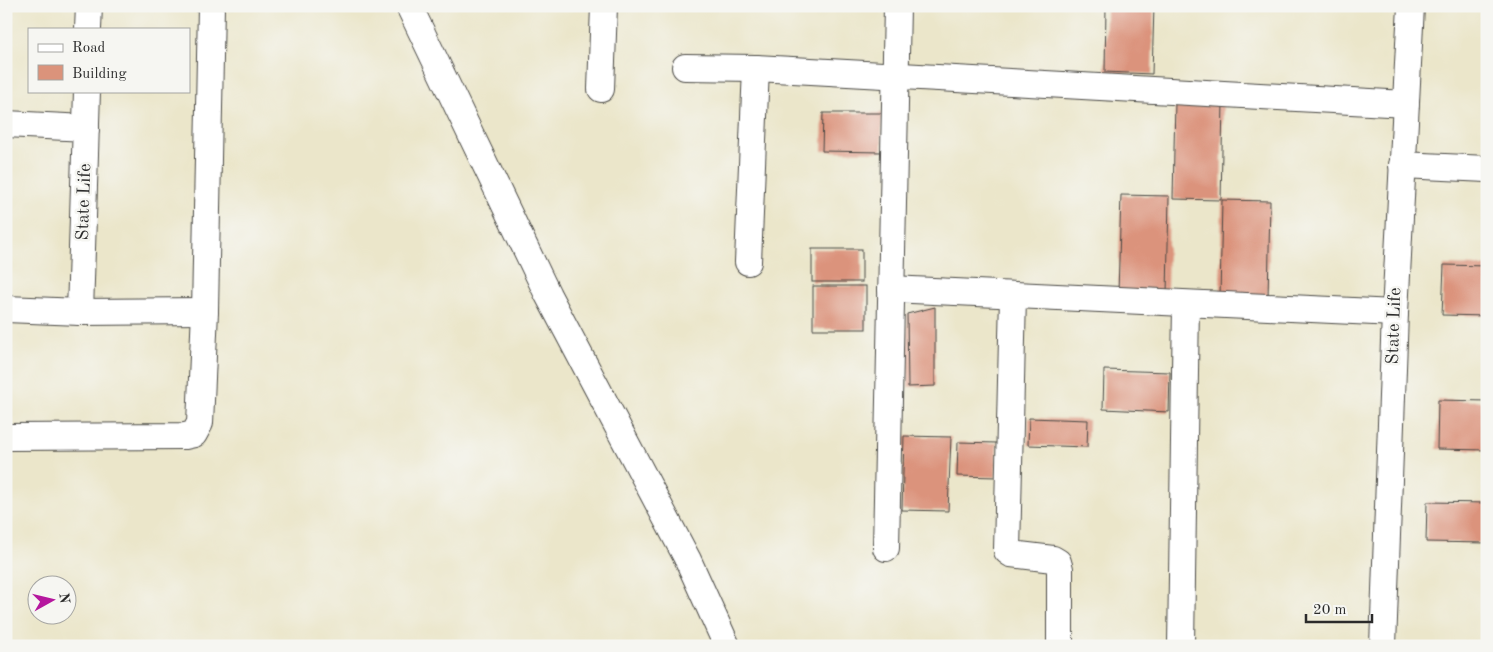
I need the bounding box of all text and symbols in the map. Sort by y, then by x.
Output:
legend [28,28,190,92]
text: Road [72,41,106,56]
text: Building [72,67,127,82]
street label: State Life [74,163,94,241]
street label: State Life [1384,287,1404,365]
north arrow [28,574,78,624]
text: N [56,592,72,605]
scale bar [1306,592,1372,624]
text: 20 m [1313,603,1347,618]

